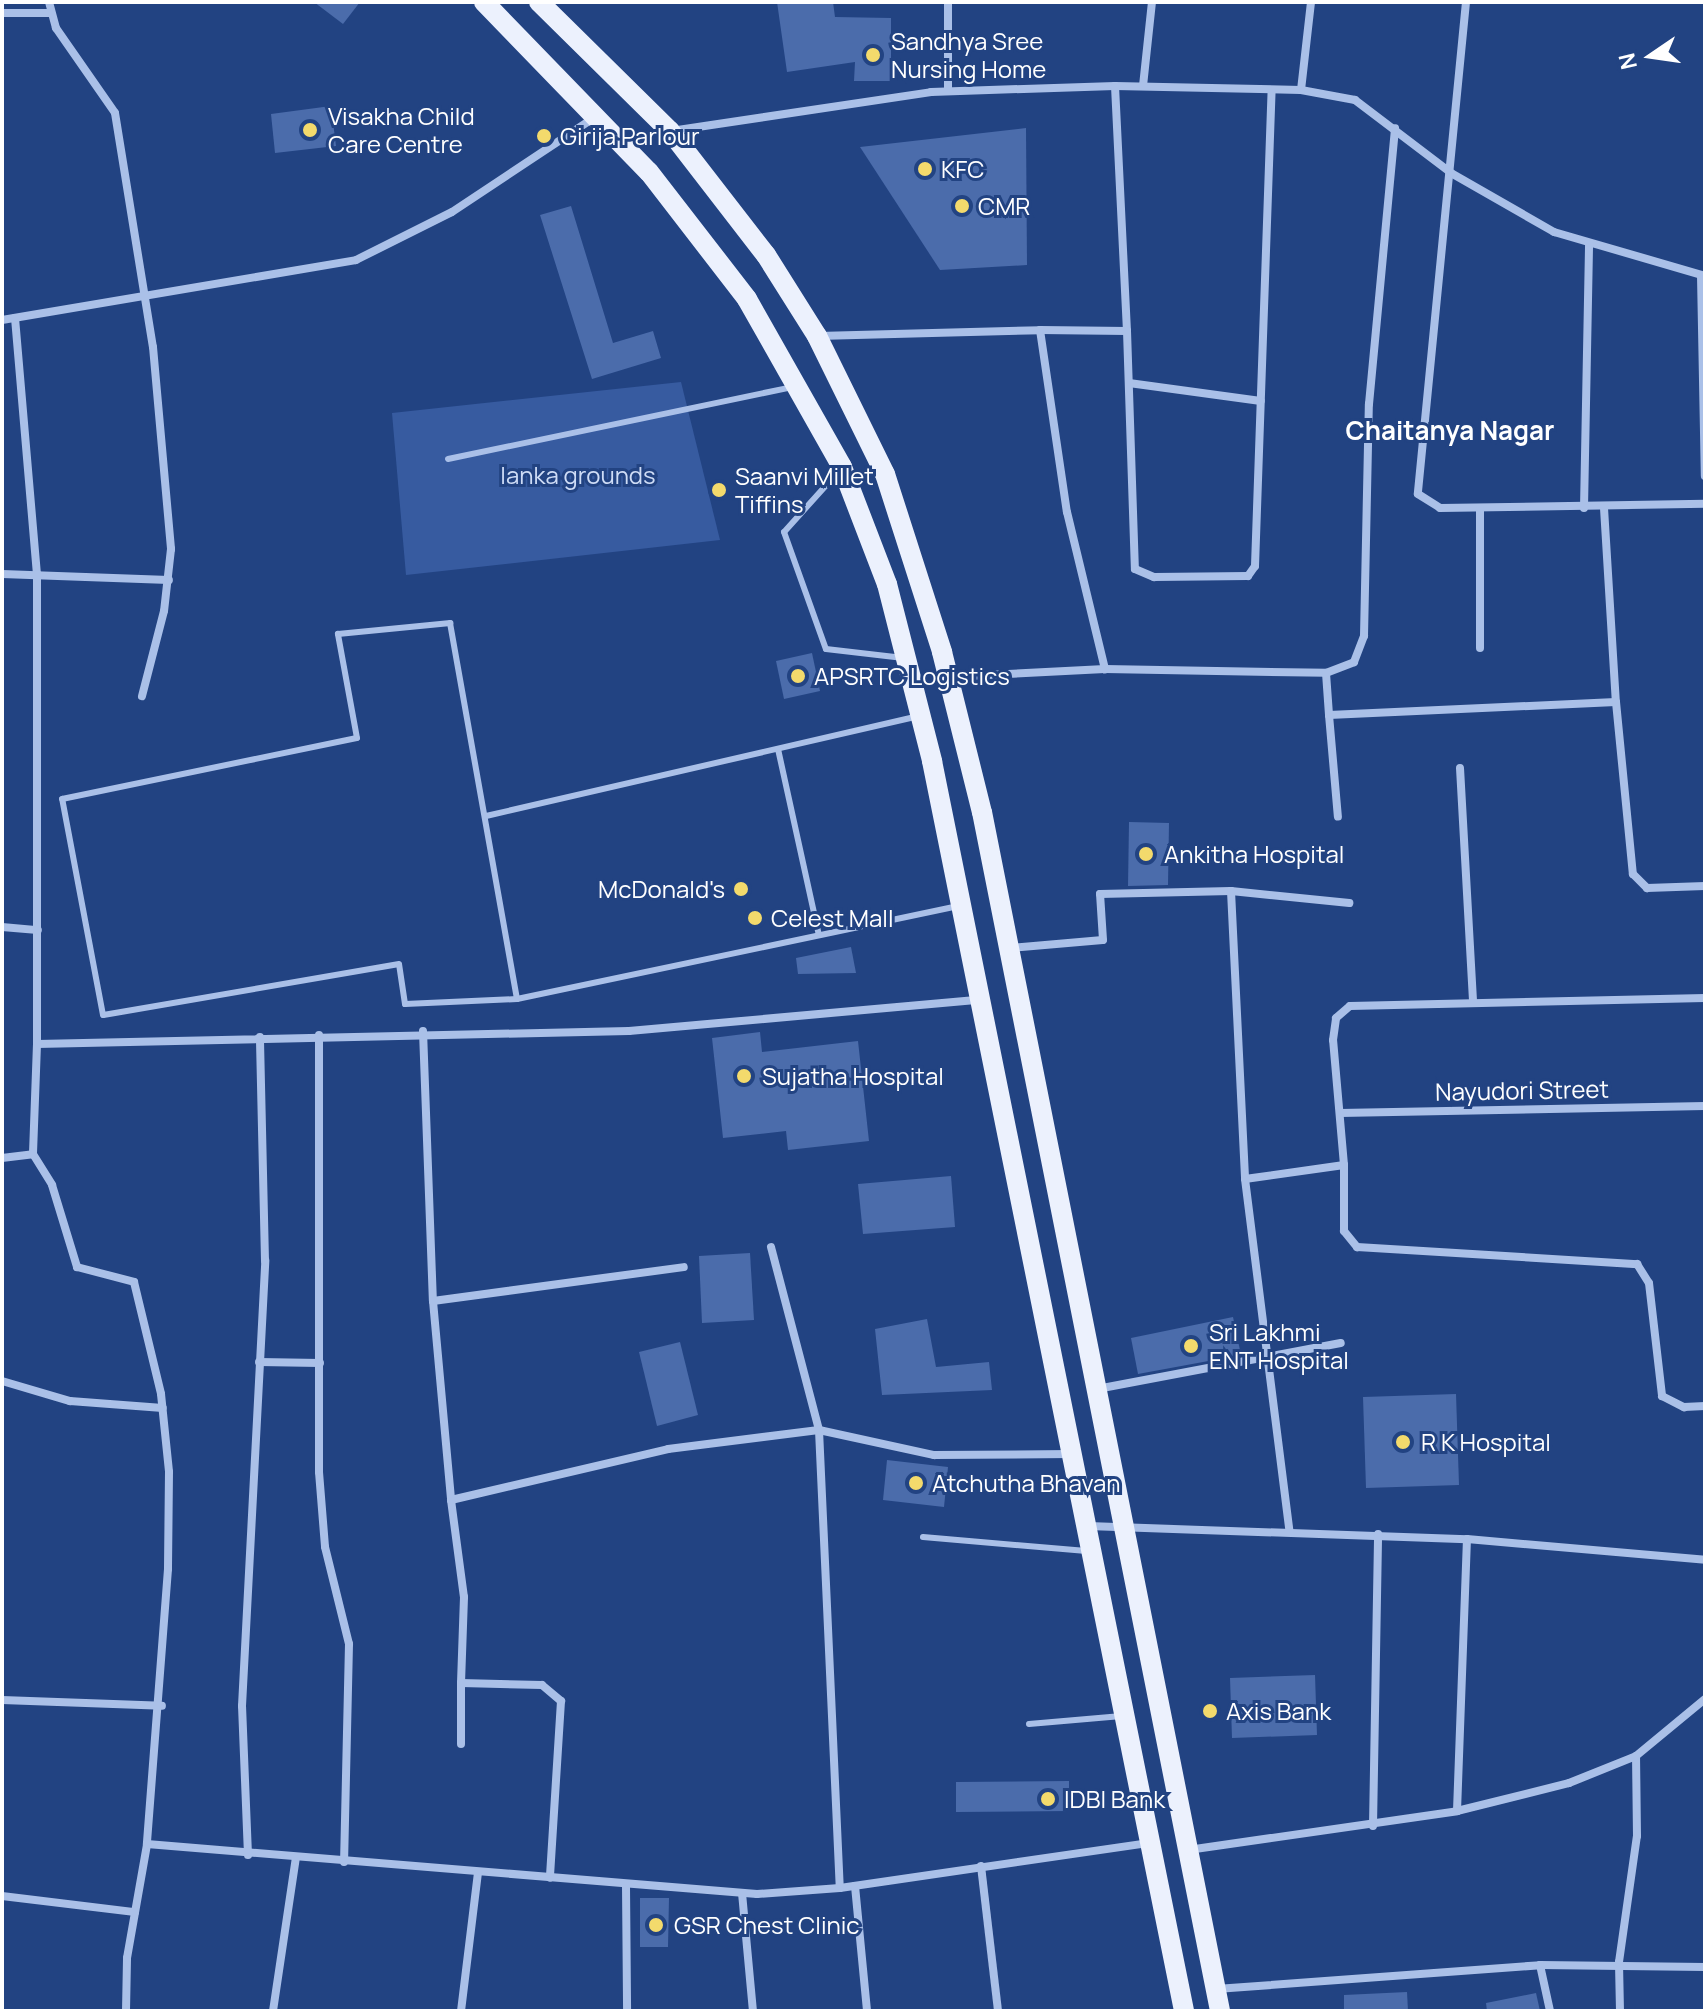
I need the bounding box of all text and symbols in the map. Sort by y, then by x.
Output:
north arrow [1611,16,1691,96]
place label: Sandhya Sree Nursing Home [891,27,1046,83]
marker: Sandhya Sree Nursing Home [862,44,884,66]
text: N [1611,50,1644,72]
place label: Visakha Child Care Centre [328,102,475,158]
marker: Visakha Child Care Centre [299,119,321,141]
place label: Girija Parlour [560,122,700,150]
marker: Girija Parlour [535,127,553,145]
place label: KFC [941,155,984,183]
marker: KFC [916,160,934,178]
place label: CMR [978,192,1030,220]
marker: CMR [953,197,971,215]
district label: Chaitanya Nagar [1346,415,1554,447]
park label: lanka grounds [500,461,656,489]
place label: Saanvi Millet Tiffins [735,462,874,518]
marker: Saanvi Millet Tiffins [710,481,728,499]
place label: APSRTC Logistics [814,662,1010,690]
marker: APSRTC Logistics [789,667,807,685]
place label: Ankitha Hospital [1164,840,1344,868]
marker: Ankitha Hospital [1135,843,1157,865]
place label: McDonald's [598,875,725,903]
marker: McDonald's [732,880,750,898]
place label: Celest Mall [771,904,894,932]
marker: Celest Mall [746,909,764,927]
place label: Sujatha Hospital [762,1062,944,1090]
marker: Sujatha Hospital [733,1065,755,1087]
street label: Nayudori Street [1435,1074,1609,1106]
place label: Sri Lakhmi ENT Hospital [1209,1318,1350,1374]
marker: Sri Lakhmi ENT Hospital [1180,1335,1202,1357]
place label: R K Hospital [1421,1428,1551,1456]
marker: R K Hospital [1392,1431,1414,1453]
place label: Atchutha Bhavan [932,1469,1121,1497]
marker: Atchutha Bhavan [907,1474,925,1492]
place label: Axis Bank [1226,1697,1331,1725]
marker: Axis Bank [1201,1702,1219,1720]
place label: IDBI Bank [1064,1785,1165,1813]
marker: IDBI Bank [1039,1790,1057,1808]
place label: GSR Chest Clinic [674,1911,860,1939]
marker: GSR Chest Clinic [645,1914,667,1936]

